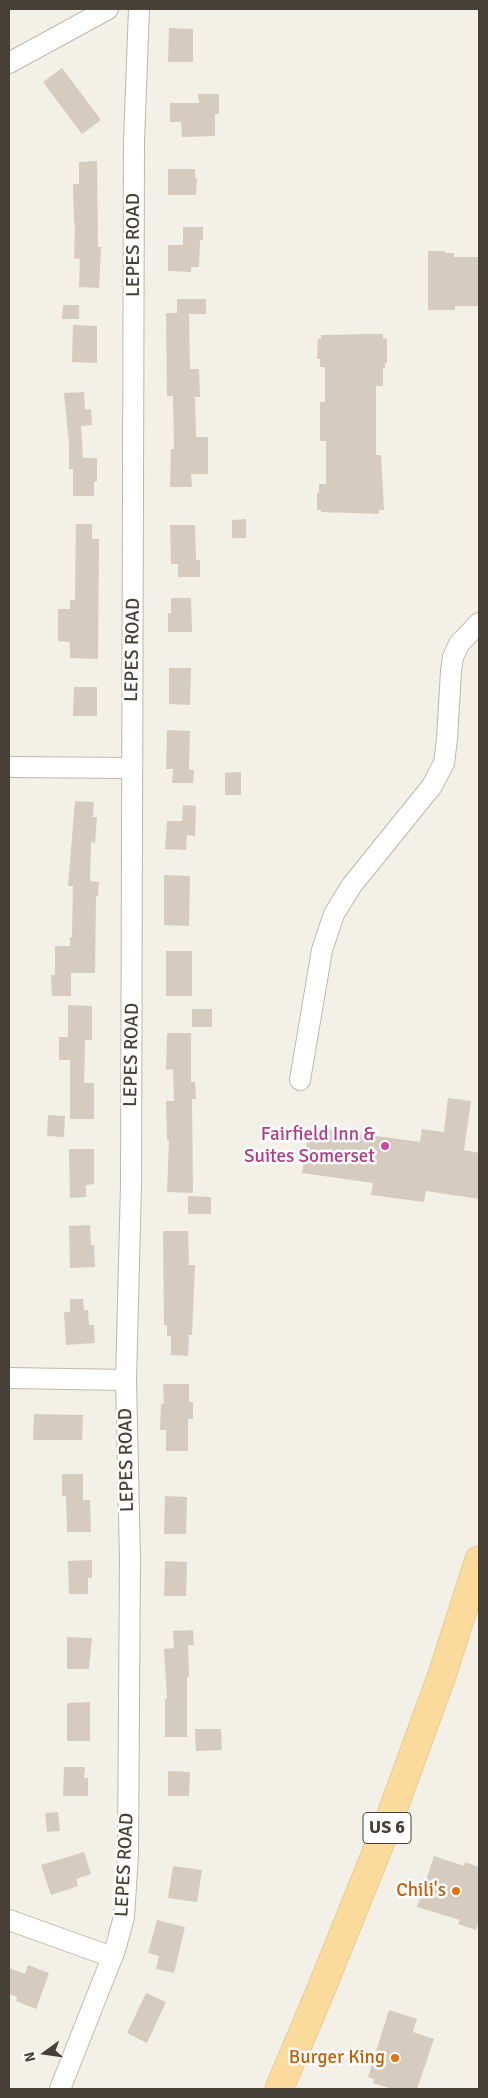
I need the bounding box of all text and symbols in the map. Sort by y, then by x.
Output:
street label: LEPES ROAD [123,193,145,297]
street label: LEPES ROAD [121,598,145,702]
street label: LEPES ROAD [120,1003,144,1107]
place label: Fairfield Inn & Suites Somerset [244,1124,375,1168]
marker: Fairfield Inn & Suites Somerset [379,1140,391,1152]
street label: LEPES ROAD [115,1408,139,1512]
street label: LEPES ROAD [111,1812,139,1918]
road number: US 6 [363,1812,411,1844]
place label: Chili's [396,1880,446,1902]
marker: Chili's [450,1885,462,1897]
north arrow [20,2028,70,2078]
place label: Burger King [289,2047,385,2069]
text: N [21,2050,39,2064]
marker: Burger King [389,2052,401,2064]

